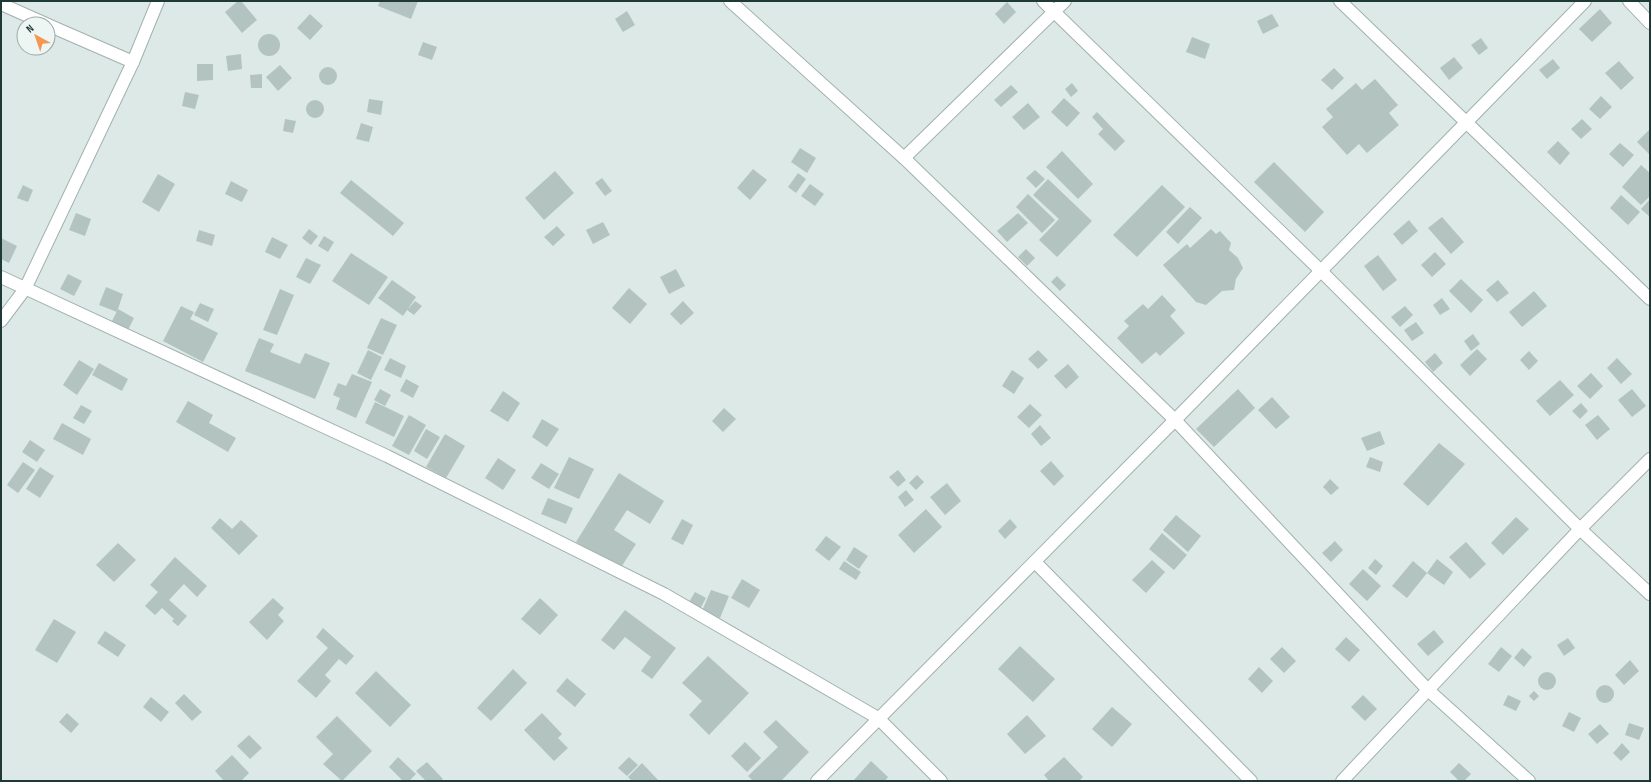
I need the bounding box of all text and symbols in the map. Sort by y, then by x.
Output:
north arrow [16,16,56,56]
text: N [23,22,36,36]

